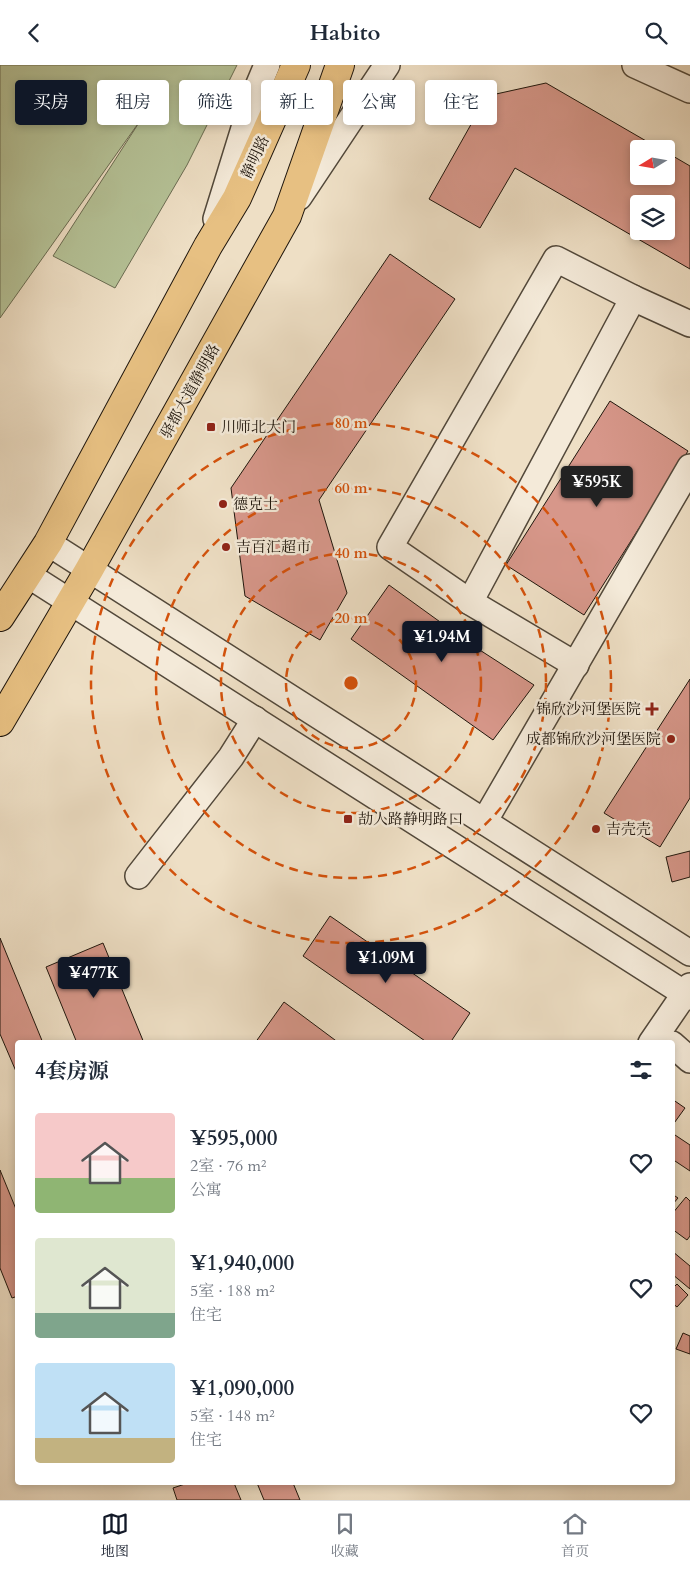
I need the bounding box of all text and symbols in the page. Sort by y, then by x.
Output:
text: Habito [310,18,380,48]
icon: back [20,19,48,47]
icon: search [642,19,670,47]
chip: 买房 [15,80,87,125]
chip: 租房 [97,80,169,125]
chip: 筛选 [179,80,251,125]
chip: 新上 [261,80,333,125]
chip: 公寓 [343,80,415,125]
chip: 住宅 [425,80,497,125]
street label: 静明路 [236,132,274,182]
north arrow [630,140,675,185]
map controls [630,140,675,240]
button: layers [630,195,675,240]
street label: 驿都大道静明路 [156,340,224,442]
text: 80 m [334,413,368,433]
place label: 川师北大门 [221,417,296,437]
marker: 川师北大门 [205,421,217,433]
pin: ¥595K [562,465,632,508]
text: ¥595K [572,471,622,493]
text: 60 m [334,478,368,498]
place label: 德克士 [233,494,278,514]
marker: 德克士 [217,498,229,510]
place label: 吉百汇超市 [236,537,311,557]
marker: 吉百汇超市 [220,541,232,553]
text: 40 m [334,543,368,563]
text: 20 m [334,608,368,628]
pin: ¥1.94M [401,621,483,663]
text: ¥1.94M [413,626,471,648]
centre of rings [342,674,360,692]
place label: 锦欣沙河堡医院 [536,699,641,719]
marker: 锦欣沙河堡医院 [645,702,659,716]
place label: 成都锦欣沙河堡医院 [526,729,661,749]
marker: 成都锦欣沙河堡医院 [665,733,677,745]
place label: 劼人路静明路口 [358,809,463,829]
marker: 劼人路静明路口 [342,813,354,825]
place label: 吉壳壳 [606,819,651,839]
marker: 吉壳壳 [590,823,602,835]
pin: ¥1.09M [345,941,427,984]
text: ¥1.09M [357,947,415,969]
pin: ¥477K [59,957,129,999]
text: ¥477K [69,962,119,984]
icon: filters [627,1056,655,1084]
text: 4套房源 [35,1057,109,1086]
text: ¥595,000 [190,1124,277,1153]
icon: home [75,1133,135,1193]
icon: heart [627,1149,655,1177]
text: 2室 · 76 m² [190,1155,266,1177]
text: 公寓 [190,1179,222,1201]
text: ¥1,940,000 [190,1249,294,1278]
icon: home [75,1258,135,1318]
icon: heart [627,1274,655,1302]
text: 5室 · 188 m² [190,1280,275,1302]
text: 住宅 [190,1304,222,1326]
text: ¥1,090,000 [190,1374,294,1403]
icon: home [75,1383,135,1443]
icon: heart [627,1399,655,1427]
text: 5室 · 148 m² [190,1405,275,1427]
text: 住宅 [190,1429,222,1451]
tab: 地图 [101,1510,129,1561]
tab: 收藏 [331,1510,359,1561]
tab: 首页 [561,1510,589,1561]

